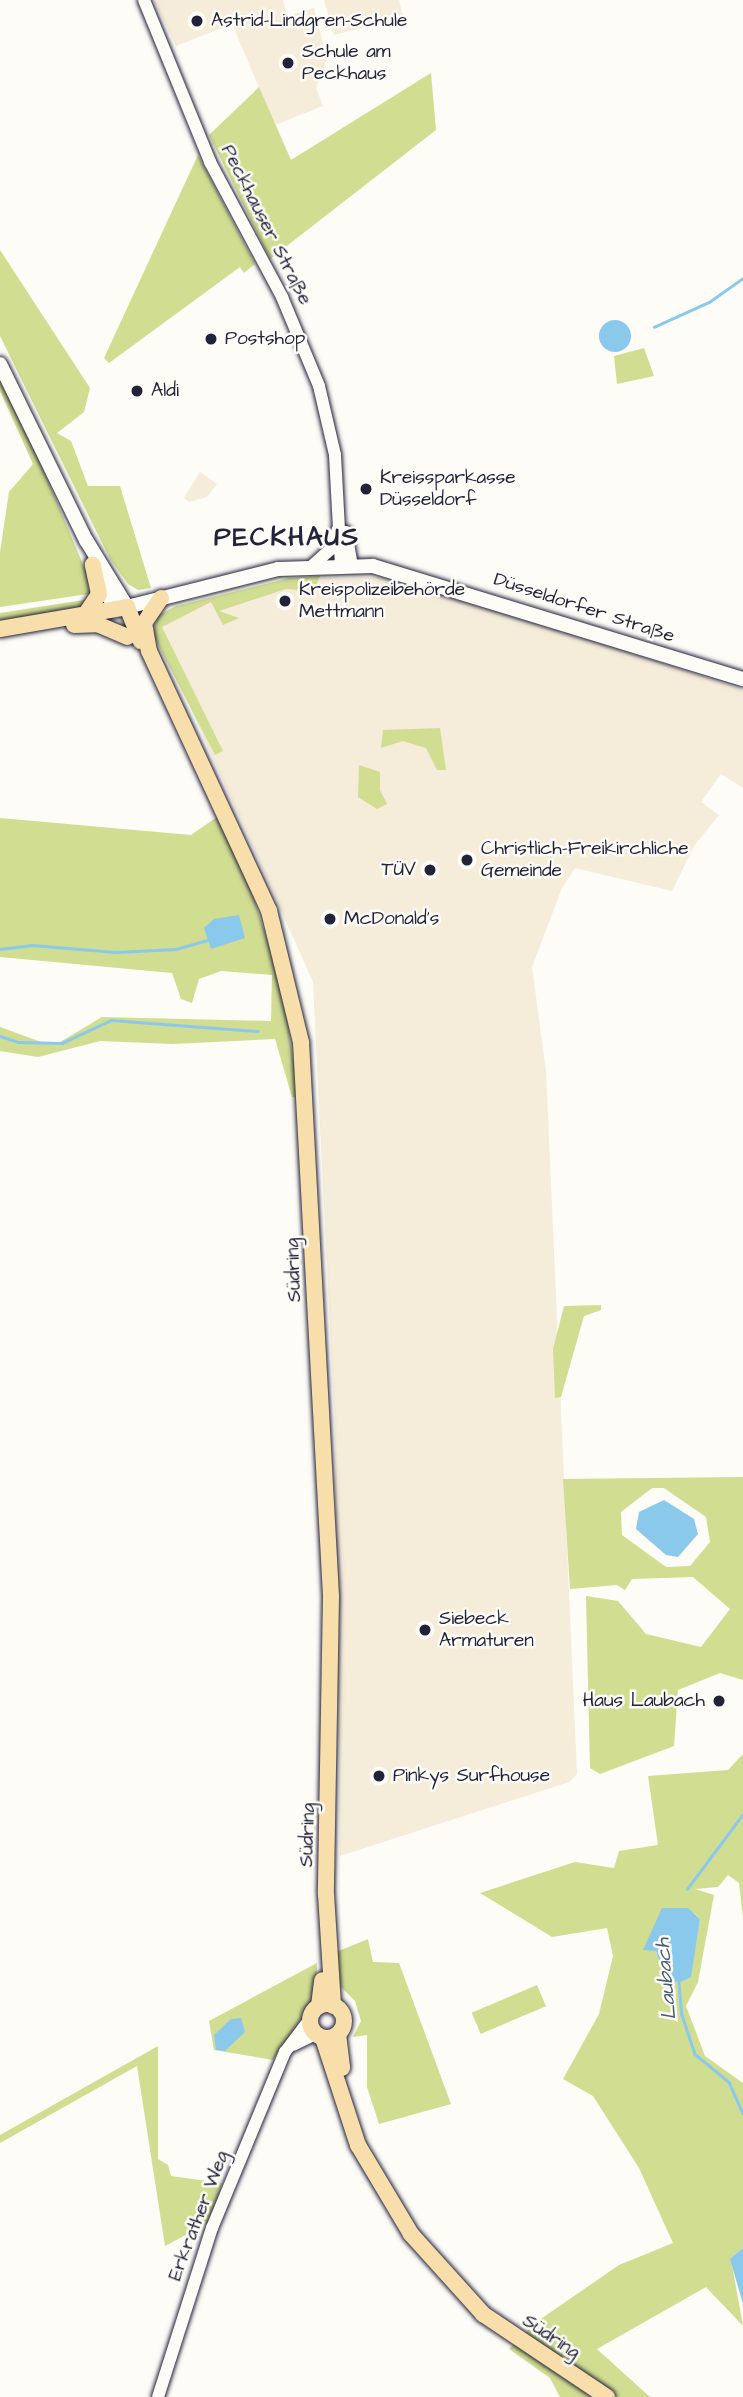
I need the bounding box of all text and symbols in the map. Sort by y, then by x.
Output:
place label: Astrid-Lindgren-Schule [211,10,407,32]
marker: Astrid-Lindgren-Schule [189,13,205,29]
place label: Schule am Peckhaus [302,41,391,85]
marker: Schule am Peckhaus [280,55,296,71]
street label: Peckhauser Straße [216,141,316,309]
place label: Postshop [225,328,305,350]
marker: Postshop [203,331,219,347]
place label: Aldi [151,380,179,402]
marker: Aldi [129,383,145,399]
place label: Kreissparkasse Düsseldorf [380,467,516,511]
marker: Kreissparkasse Düsseldorf [358,481,374,497]
district label: PECKHAUS [215,522,359,554]
street label: Düsseldorfer Straße [491,568,677,648]
place label: Kreispolizeibehörde Mettmann [299,579,465,623]
marker: Kreispolizeibehörde Mettmann [277,593,293,609]
place label: Christlich-Freikirchliche Gemeinde [481,838,688,882]
marker: Christlich-Freikirchliche Gemeinde [459,852,475,868]
place label: TÜV [382,859,416,881]
marker: TÜV [422,862,438,878]
place label: McDonald's [344,908,439,930]
marker: McDonald's [322,911,338,927]
street label: Südring [281,1237,307,1303]
place label: Siebeck Armaturen [439,1608,534,1652]
marker: Siebeck Armaturen [417,1622,433,1638]
place label: Haus Laubach [583,1690,705,1712]
marker: Haus Laubach [711,1693,727,1709]
place label: Pinkys Surfhouse [393,1765,550,1787]
marker: Pinkys Surfhouse [371,1768,387,1784]
street label: Südring [295,1802,321,1868]
water label: Laubach [650,1937,682,2021]
street label: Erkrather Weg [164,2148,234,2284]
street label: Südring [518,2310,584,2364]

